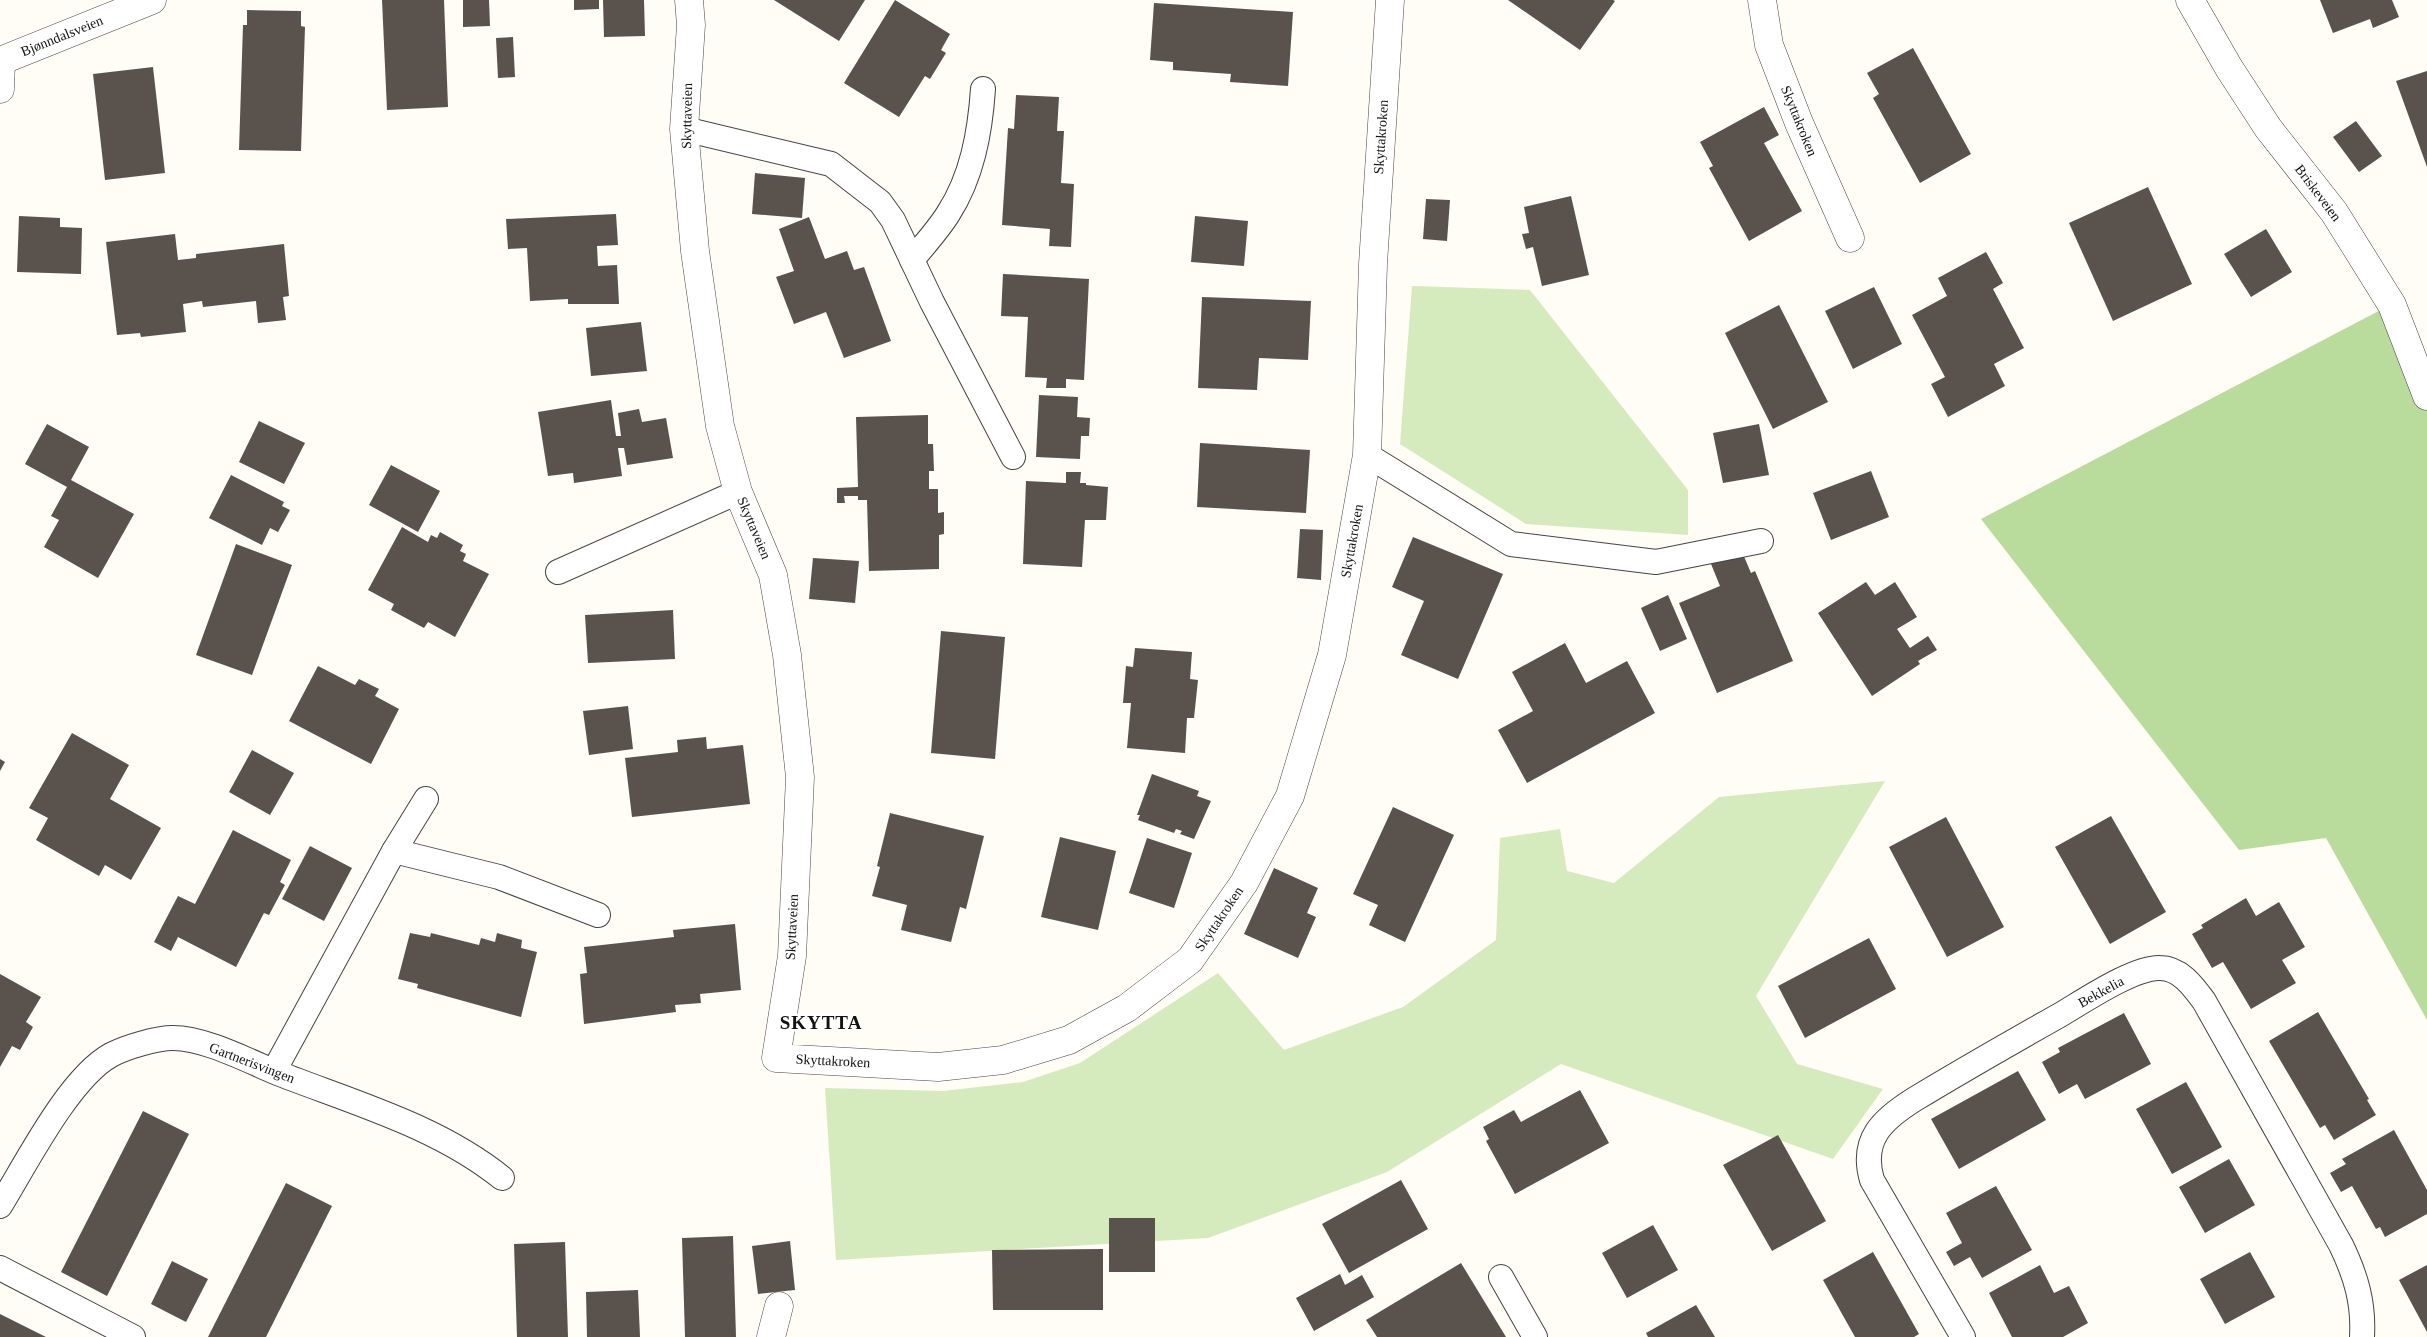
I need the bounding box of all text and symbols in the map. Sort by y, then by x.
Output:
street label: Bjønndalsveien [19,13,105,59]
street label: Skyttaveien [679,83,695,149]
street label: Skyttakroken [1778,84,1820,158]
street label: Skyttakroken [1371,99,1391,175]
street label: Briskeveien [2292,162,2344,224]
street label: Skyttaveien [734,495,774,561]
street label: Skyttakroken [1338,503,1366,579]
street label: Skyttakroken [1192,884,1246,954]
street label: Skyttaveien [783,894,801,960]
street label: Bekkelia [2076,973,2127,1011]
district label: SKYTTA [780,1012,862,1033]
street label: Gartnerisvingen [207,1040,297,1086]
street label: Skyttakroken [795,1052,871,1070]

